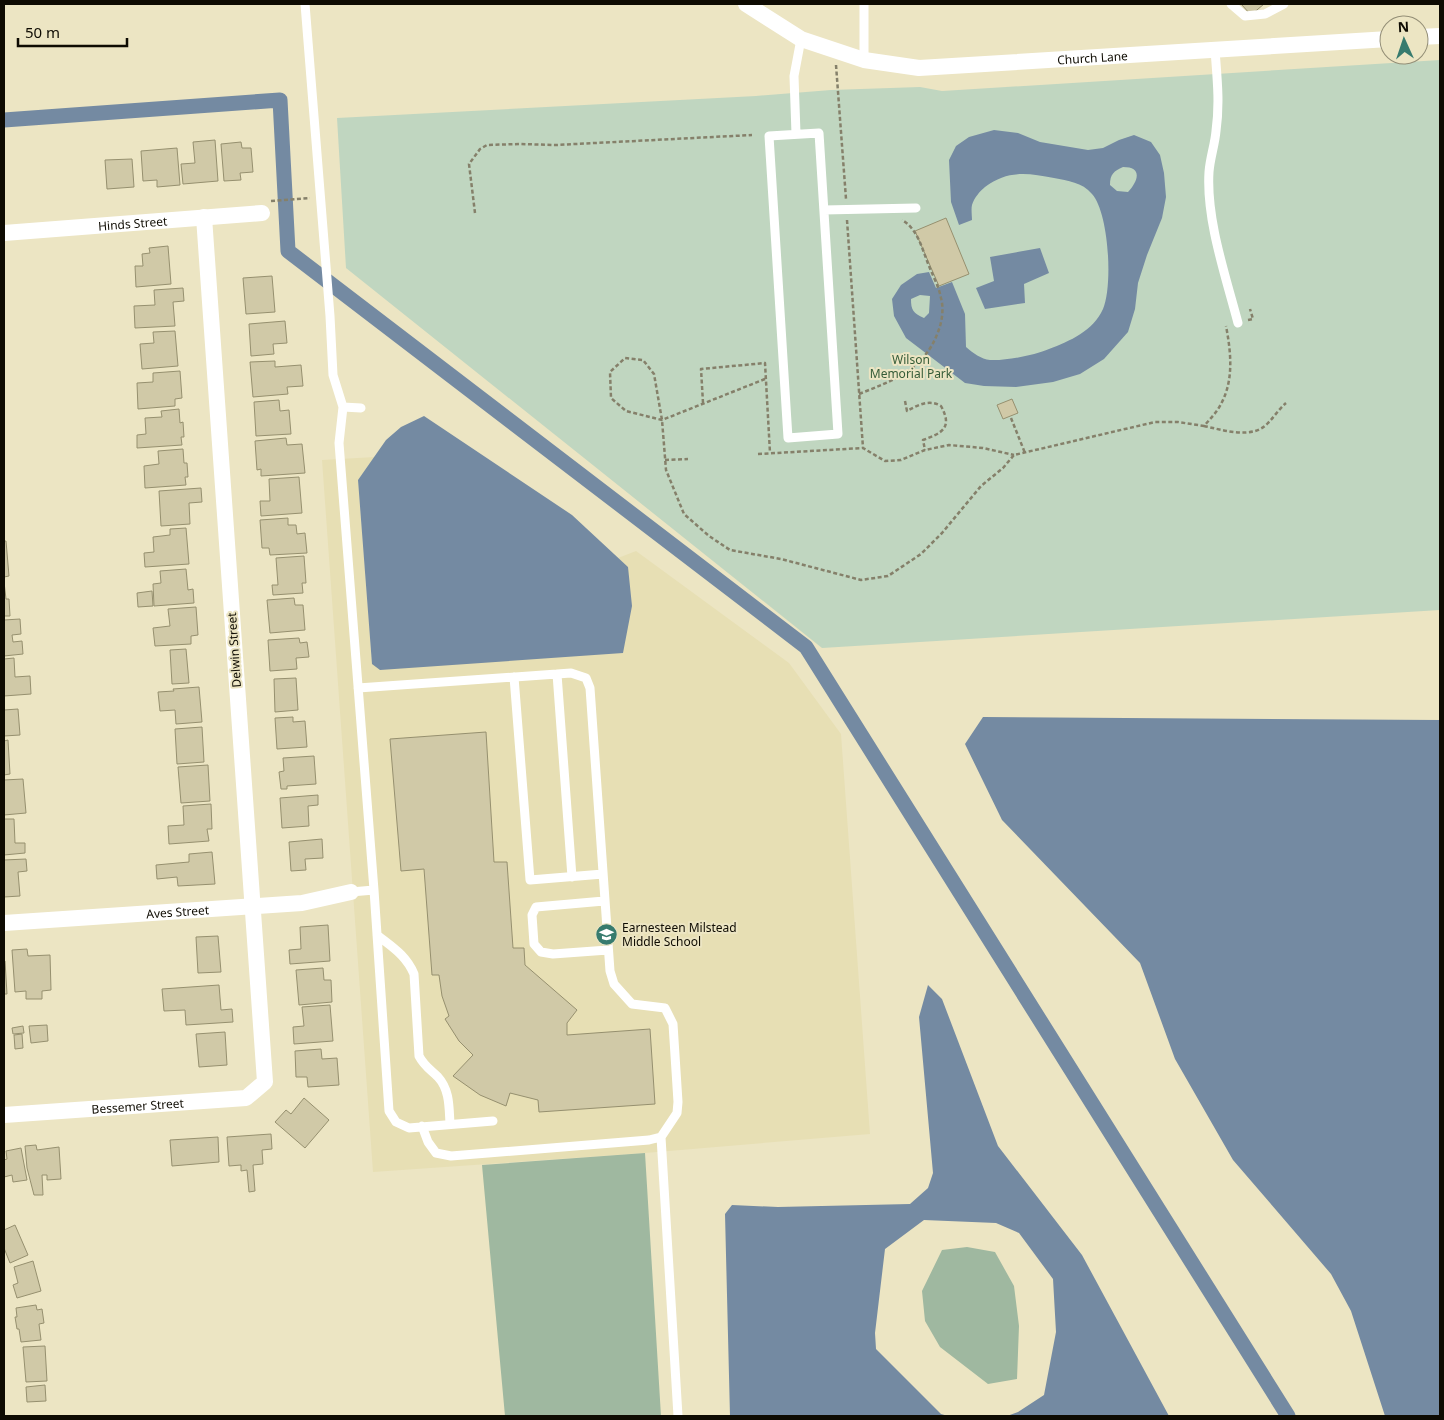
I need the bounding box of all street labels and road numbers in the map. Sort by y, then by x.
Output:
street label: Church Lane [1057,47,1129,68]
street label: Hinds Street [97,212,168,234]
street label: Delwin Street [223,611,245,688]
street label: Aves Street [146,901,210,922]
street label: Bessemer Street [91,1094,185,1117]

